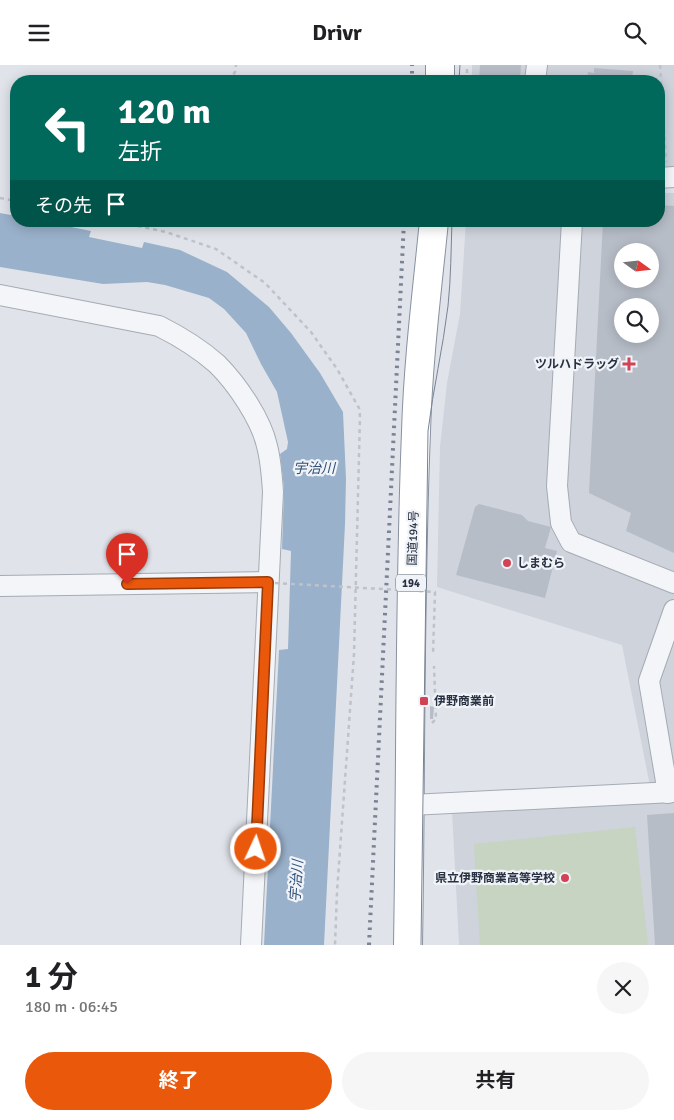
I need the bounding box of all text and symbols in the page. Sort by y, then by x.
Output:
icon: menu [25,19,53,47]
text: Drivr [312,19,362,46]
icon: search [621,19,649,47]
text: 120 m [118,90,211,133]
icon: left [35,95,100,160]
text: 左折 [118,138,162,165]
icon: arrive [102,190,130,218]
text: その先 [35,194,92,218]
north arrow [614,243,659,287]
map controls [614,243,659,343]
button: search [614,298,659,343]
place label: ツルハドラッグ [535,357,619,372]
marker: ツルハドラッグ [623,358,635,370]
water label: 宇治川 [293,460,337,477]
street label: 国道194号 [405,510,422,566]
pin [106,533,148,584]
icon: arrive [113,540,141,568]
place label: しまむら [517,556,565,571]
marker: しまむら [501,557,513,569]
road number: 194 [396,574,426,591]
place label: 伊野商業前 [434,694,494,709]
marker: 伊野商業前 [418,695,430,707]
position arrow [229,822,281,874]
water label: 宇治川 [287,857,307,903]
place label: 県立伊野商業高等学校 [435,871,555,886]
marker: 県立伊野商業高等学校 [559,872,571,884]
text: 1 分 [25,959,78,996]
button: close [597,962,649,1014]
text: 180 m · 06:45 [25,997,118,1017]
button: 終了 [25,1052,332,1110]
button: 共有 [342,1052,649,1110]

